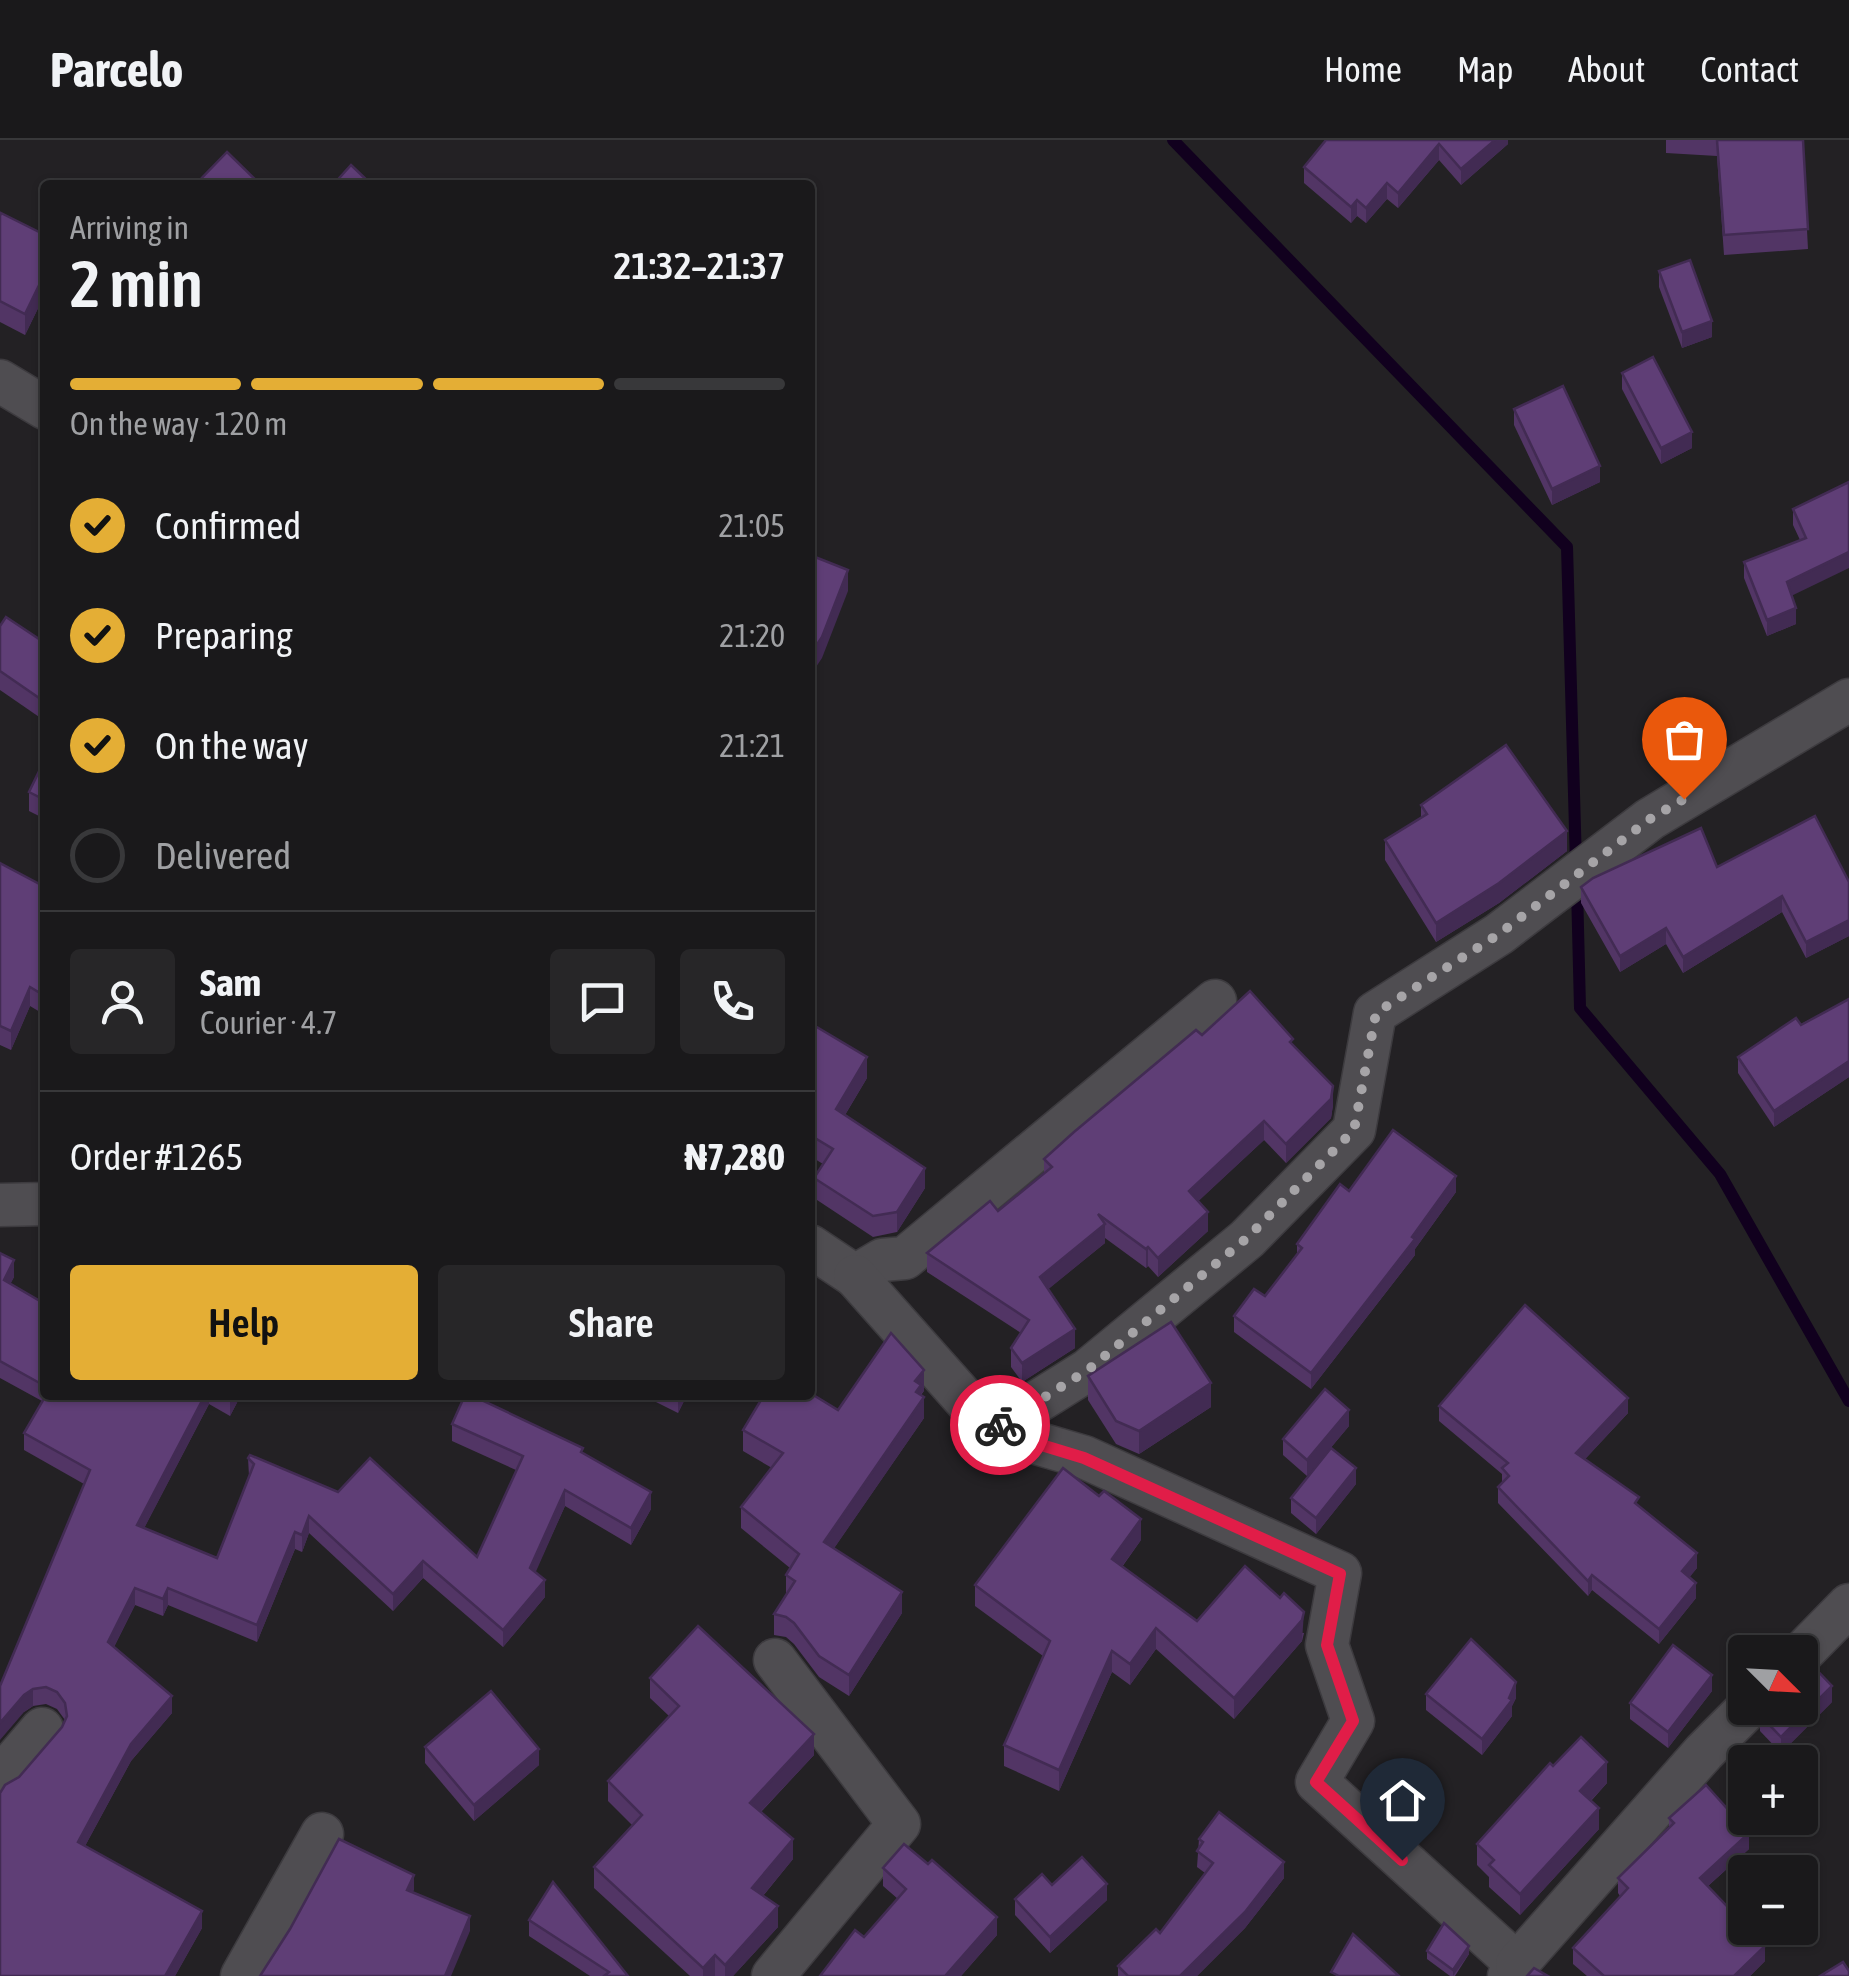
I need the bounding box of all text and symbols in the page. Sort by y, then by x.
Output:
text: Parcelo [50,42,183,97]
text: Home [1324,49,1402,89]
text: Map [1457,49,1513,89]
text: About [1568,49,1645,89]
text: Contact [1700,49,1799,89]
text: Arriving in [70,209,189,246]
text: 21:32–21:37 [613,244,785,287]
text: 2 min [70,246,203,321]
text: On the way · 120 m [70,405,287,442]
icon: check [70,498,125,553]
text: Confirmed [155,504,301,547]
text: 21:05 [719,507,785,544]
icon: check [70,608,125,663]
text: Preparing [155,614,293,657]
text: 21:20 [719,617,785,654]
pin [1642,697,1727,800]
icon: bag [1657,712,1712,767]
icon: check [70,718,125,773]
text: On the way [155,724,308,767]
text: 21:21 [719,727,785,764]
text: Delivered [155,834,291,877]
button: person [70,949,175,1054]
button: chat [550,949,655,1054]
button: phone [680,949,785,1054]
text: Sam [200,961,261,1004]
text: Courier · 4.7 [200,1004,337,1041]
text: Order #1265 [70,1135,243,1178]
text: ₦7,280 [684,1135,785,1178]
button: Help [70,1265,418,1380]
button: Share [438,1265,785,1380]
courier [950,1375,1050,1475]
icon: bike [973,1398,1028,1453]
north arrow [1728,1635,1818,1725]
map controls [1728,1635,1818,1945]
button: + [1728,1745,1818,1835]
pin [1360,1758,1445,1861]
icon: home [1375,1773,1430,1828]
button: − [1728,1855,1818,1945]

